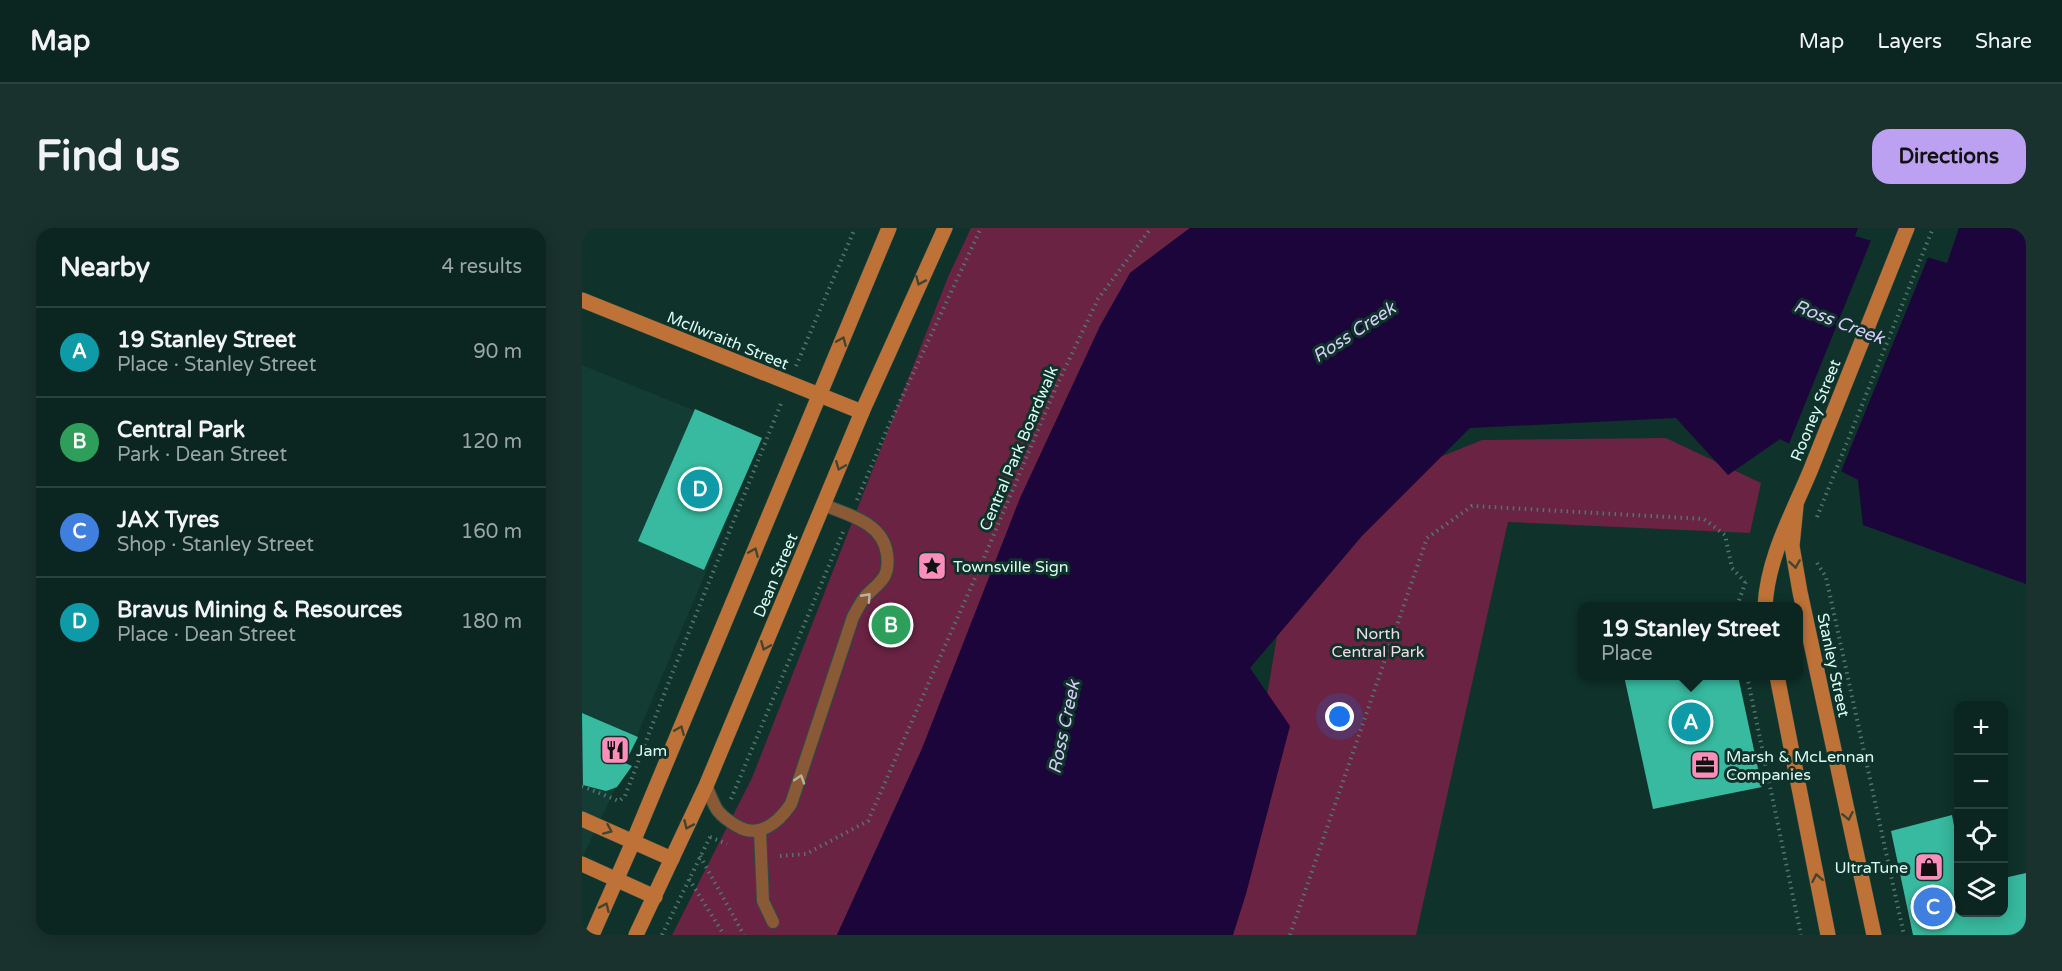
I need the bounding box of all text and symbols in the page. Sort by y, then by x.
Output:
text: Map [30,24,90,58]
text: Map [1799,29,1844,54]
text: Layers [1877,29,1942,54]
text: Share [1975,29,2032,54]
button: Directions [1872,129,2026,184]
text: Find us [36,131,180,182]
text: Nearby [60,252,150,283]
text: 4 results [442,255,522,279]
one-way arrow [916,275,928,286]
water label: Ross Creek [1791,295,1888,350]
water label: Ross Creek [1308,296,1401,367]
street label: McIlwraith Street [664,307,791,374]
text: 19 Stanley Street [117,327,296,353]
one-way arrow [835,337,847,348]
text: A [72,340,87,364]
text: 90 m [473,340,522,364]
text: Place · Stanley Street [117,353,316,377]
street label: Rooney Street [1786,357,1845,464]
street label: Central Park Boardwalk [975,363,1063,534]
text: Central Park [117,417,245,443]
text: B [73,430,86,454]
text: 120 m [461,430,522,454]
text: Park · Dean Street [117,443,287,467]
one-way arrow [835,460,847,471]
pin: D [680,466,720,512]
text: JAX Tyres [117,507,219,533]
text: C [73,520,86,544]
text: 160 m [461,520,522,544]
street label: Dean Street [749,530,803,620]
text: Shop · Stanley Street [117,533,314,557]
one-way arrow [747,547,759,558]
place icon: Townsville Sign [916,550,948,582]
place label: Townsville Sign [953,557,1069,577]
one-way arrow [1789,559,1801,568]
one-way arrow [860,593,871,603]
text: Bravus Mining & Resources [117,597,402,623]
pin: B [872,602,910,648]
popup [1578,602,1803,680]
text: D [72,610,87,634]
text: 180 m [461,610,522,634]
street label: Stanley Street [1812,611,1854,719]
text: 19 Stanley Street [1601,616,1780,642]
text: Place · Dean Street [117,623,296,647]
park label: North Central Park [1331,624,1425,662]
one-way arrow [760,640,772,651]
text: Place [1601,642,1653,666]
water label: Ross Creek [1043,677,1085,776]
pin: A [1672,700,1710,744]
map controls [1954,701,2008,917]
button: + [1954,701,2008,755]
your location [1325,702,1354,731]
one-way arrow [673,725,685,736]
restaurant icon: Jam [599,734,631,766]
place label: Jam [636,741,667,761]
place label: Marsh & McLennan Companies [1726,747,1874,785]
office icon: Marsh & McLennan Companies [1689,749,1721,781]
button: − [1954,755,2008,809]
one-way arrow [792,774,805,785]
button: locate [1954,809,2008,863]
one-way arrow [1841,811,1854,821]
one-way arrow [683,819,695,830]
one-way arrow [601,823,612,835]
shop icon: UltraTune [1913,851,1945,883]
place label: UltraTune [1835,858,1908,878]
button: layers [1954,863,2008,917]
one-way arrow [1811,873,1824,883]
pin: C [1914,884,1952,930]
one-way arrow [597,903,609,914]

